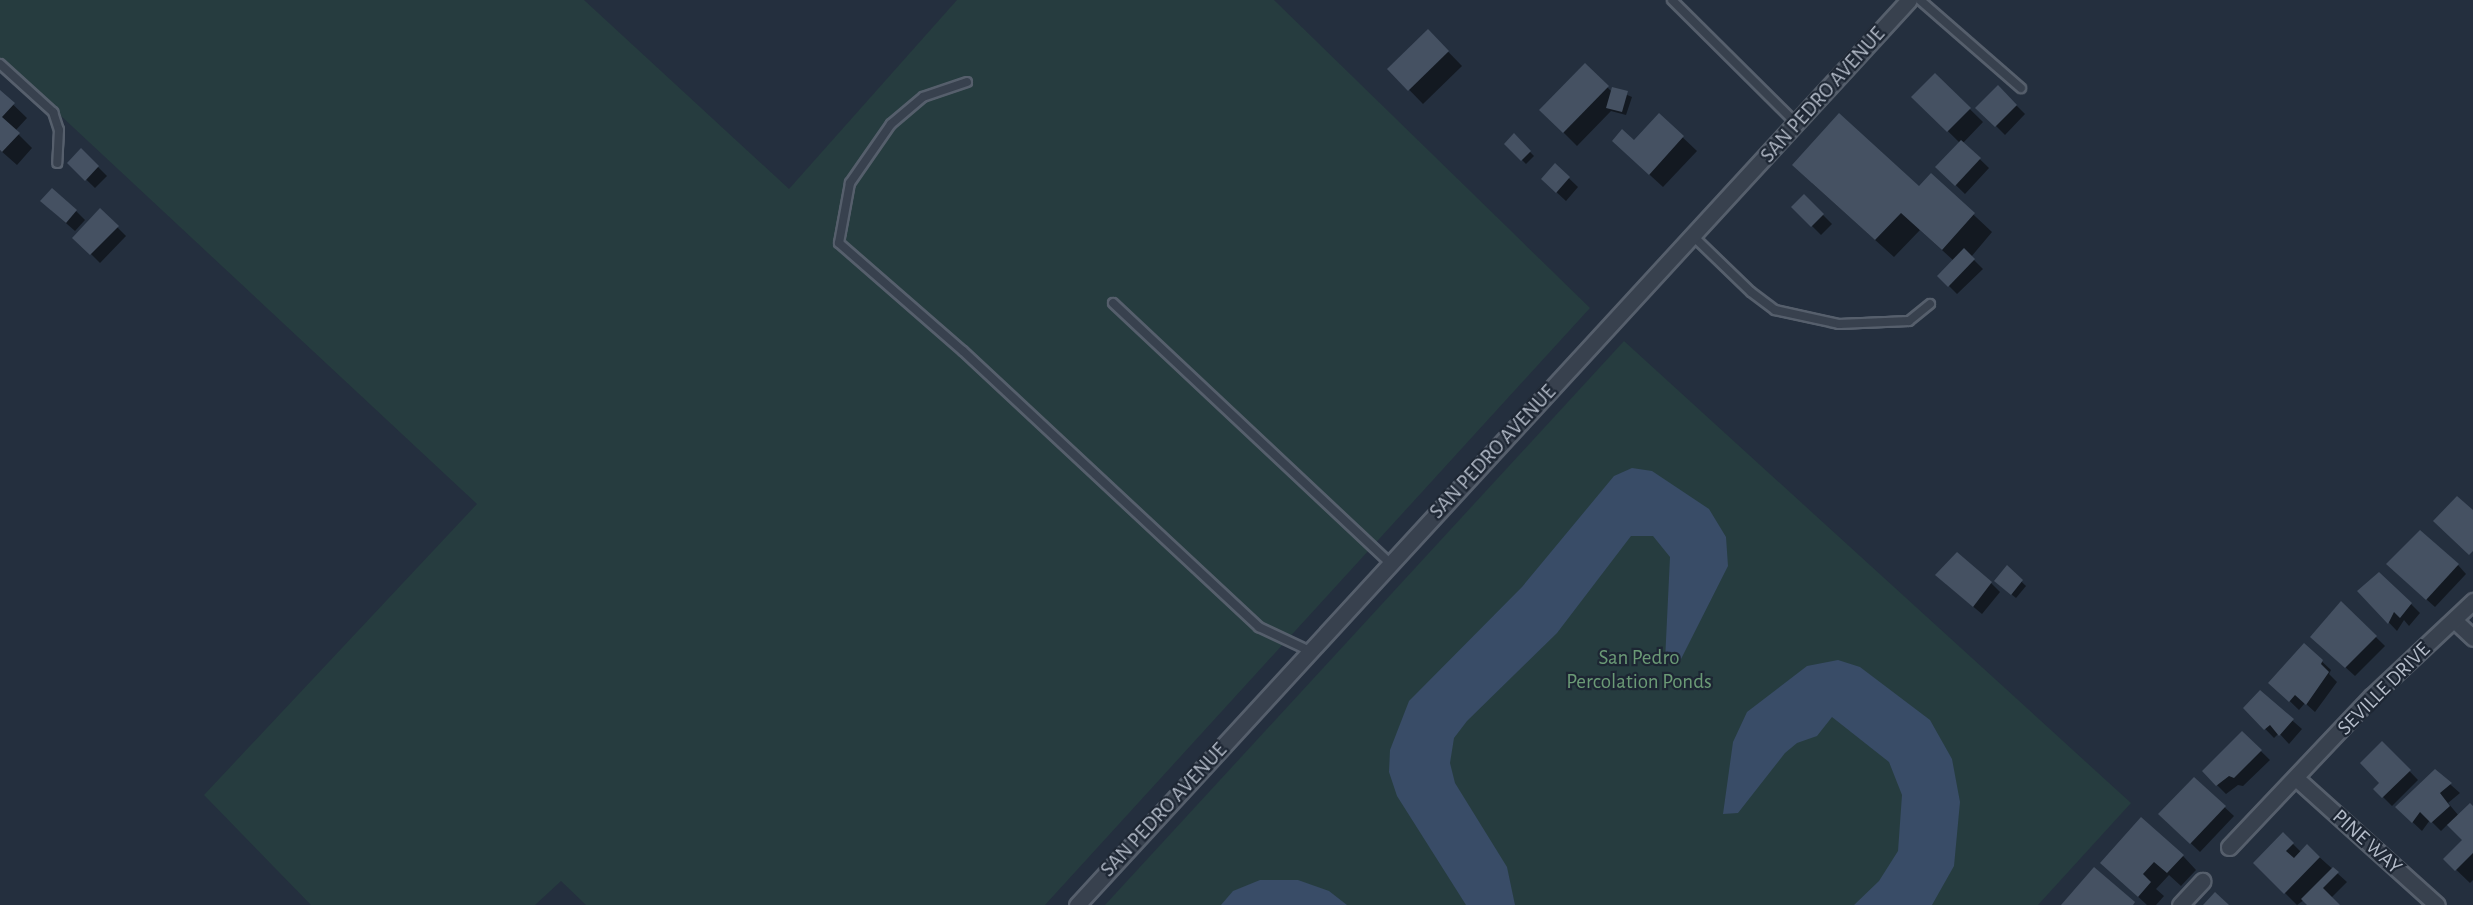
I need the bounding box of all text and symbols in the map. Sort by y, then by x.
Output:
street label: SAN PEDRO AVENUE [1755,22,1891,168]
street label: SAN PEDRO AVENUE [1424,380,1562,524]
street label: SEVILLE DRIVE [2332,637,2436,741]
park label: San Pedro Percolation Ponds [1566,645,1712,695]
street label: SAN PEDRO AVENUE [1095,738,1233,882]
street label: PINE WAY [2327,804,2407,880]

